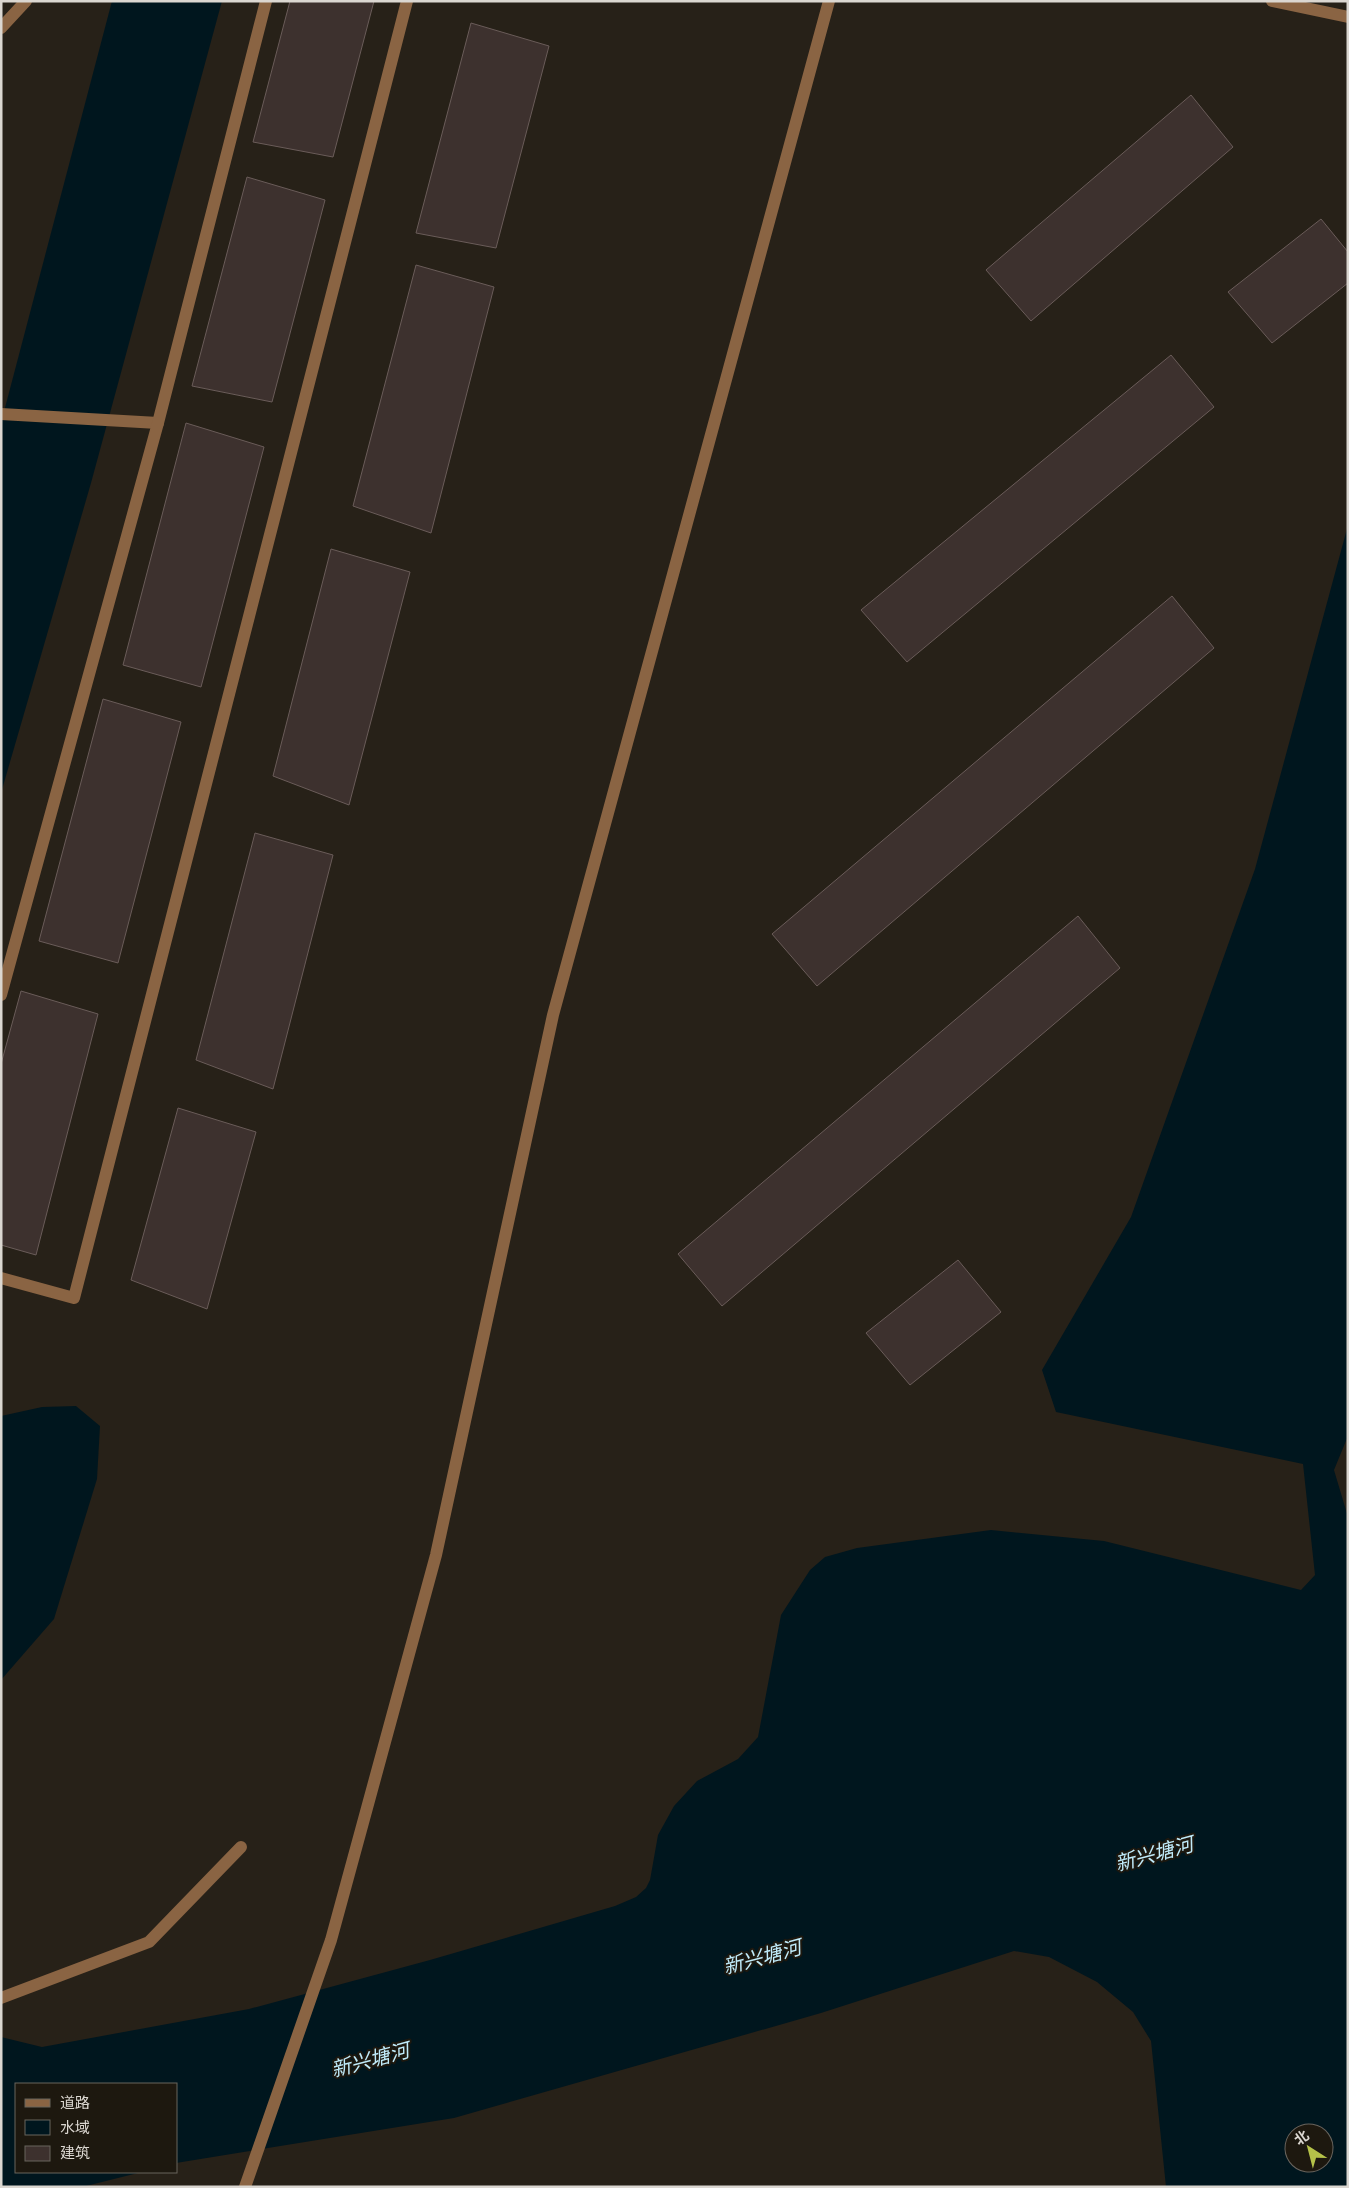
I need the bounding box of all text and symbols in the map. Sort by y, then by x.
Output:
water label: 新兴塘河 [1112,1831,1200,1876]
water label: 新兴塘河 [720,1934,808,1979]
water label: 新兴塘河 [328,2037,416,2082]
legend [15,2083,178,2173]
text: 道路 [60,2094,90,2112]
text: 水域 [60,2119,90,2137]
north arrow [1284,2123,1334,2173]
text: 北 [1291,2127,1312,2149]
text: 建筑 [60,2144,90,2162]

